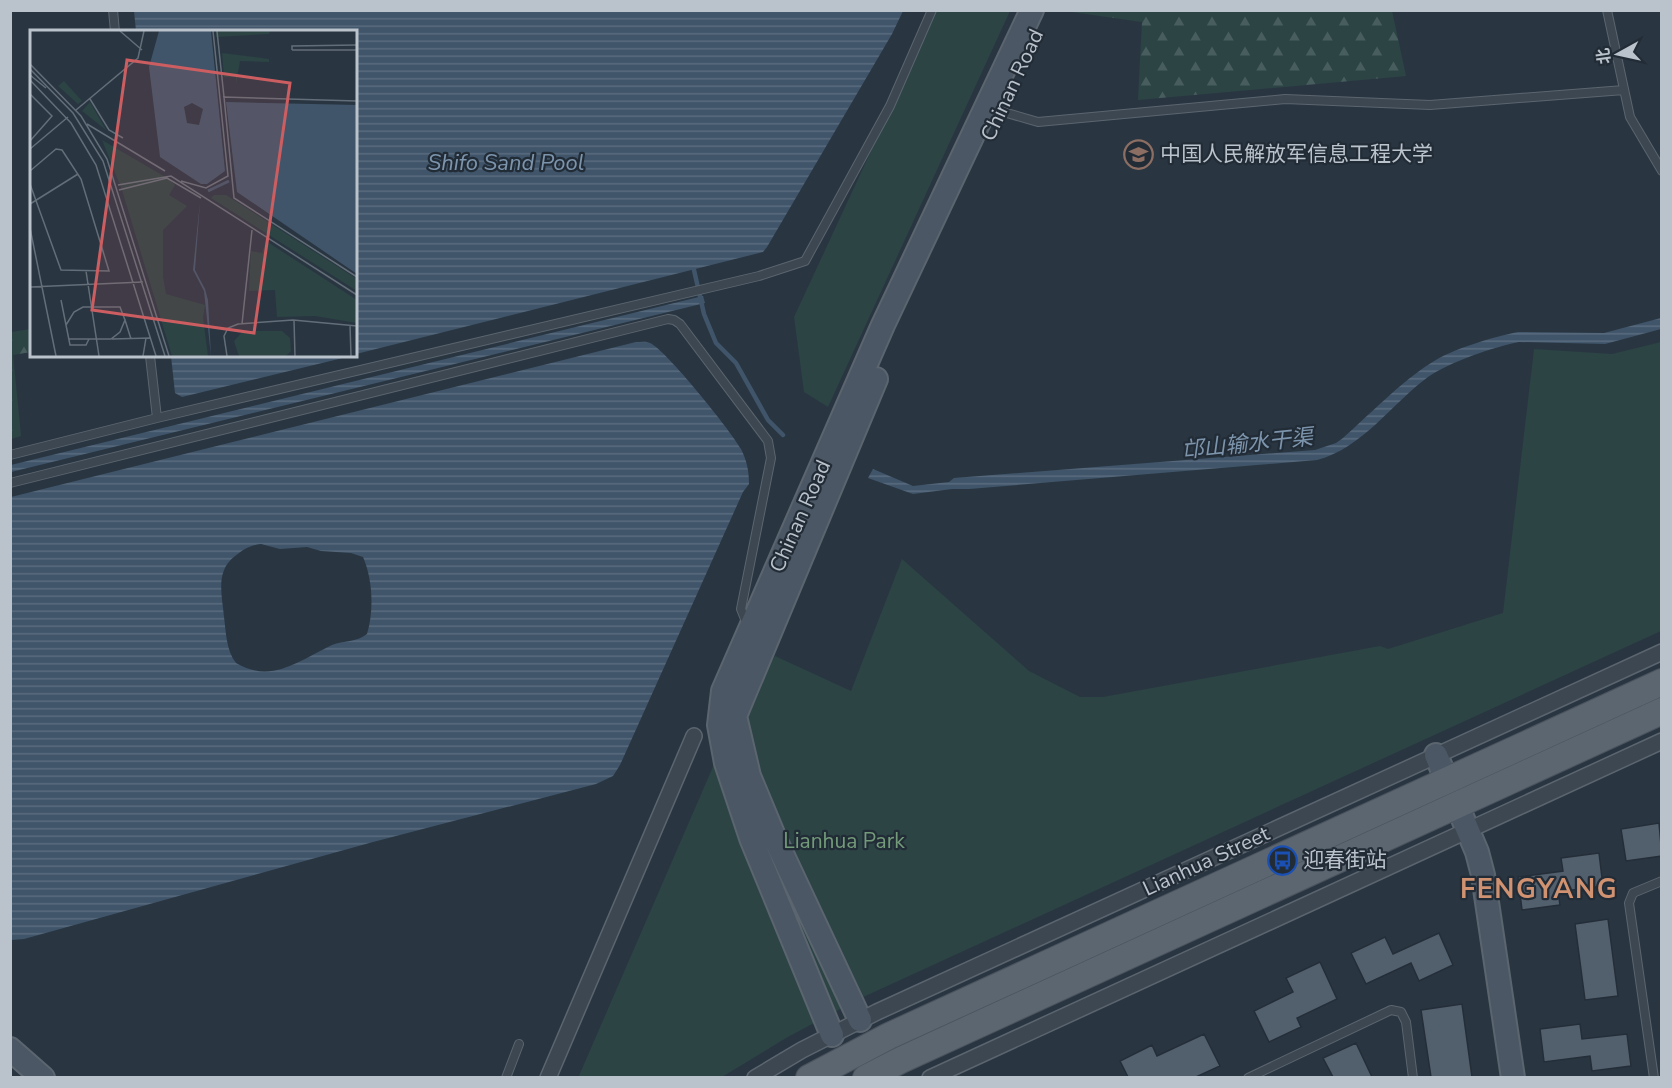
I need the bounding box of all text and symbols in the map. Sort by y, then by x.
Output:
north arrow [1588,24,1648,84]
street label: Chinan Road [974,25,1050,145]
inset map [30,30,357,357]
text: 北 [1592,46,1616,65]
school or university icon: 中国人民解放军信息工程大学 [1123,138,1155,170]
place label: 中国人民解放军信息工程大学 [1160,140,1433,168]
water label: Shifo Sand Pool [428,148,584,178]
water label: 邙山输水干渠 [1180,422,1317,466]
street label: Chinan Road [763,455,837,577]
street label: Lianhua Street [1138,819,1275,903]
park label: Lianhua Park [783,827,905,855]
bus stop icon: 迎春街站 [1266,844,1298,876]
place label: 迎春街站 [1303,846,1387,874]
district label: FENGYANG [1460,871,1618,908]

